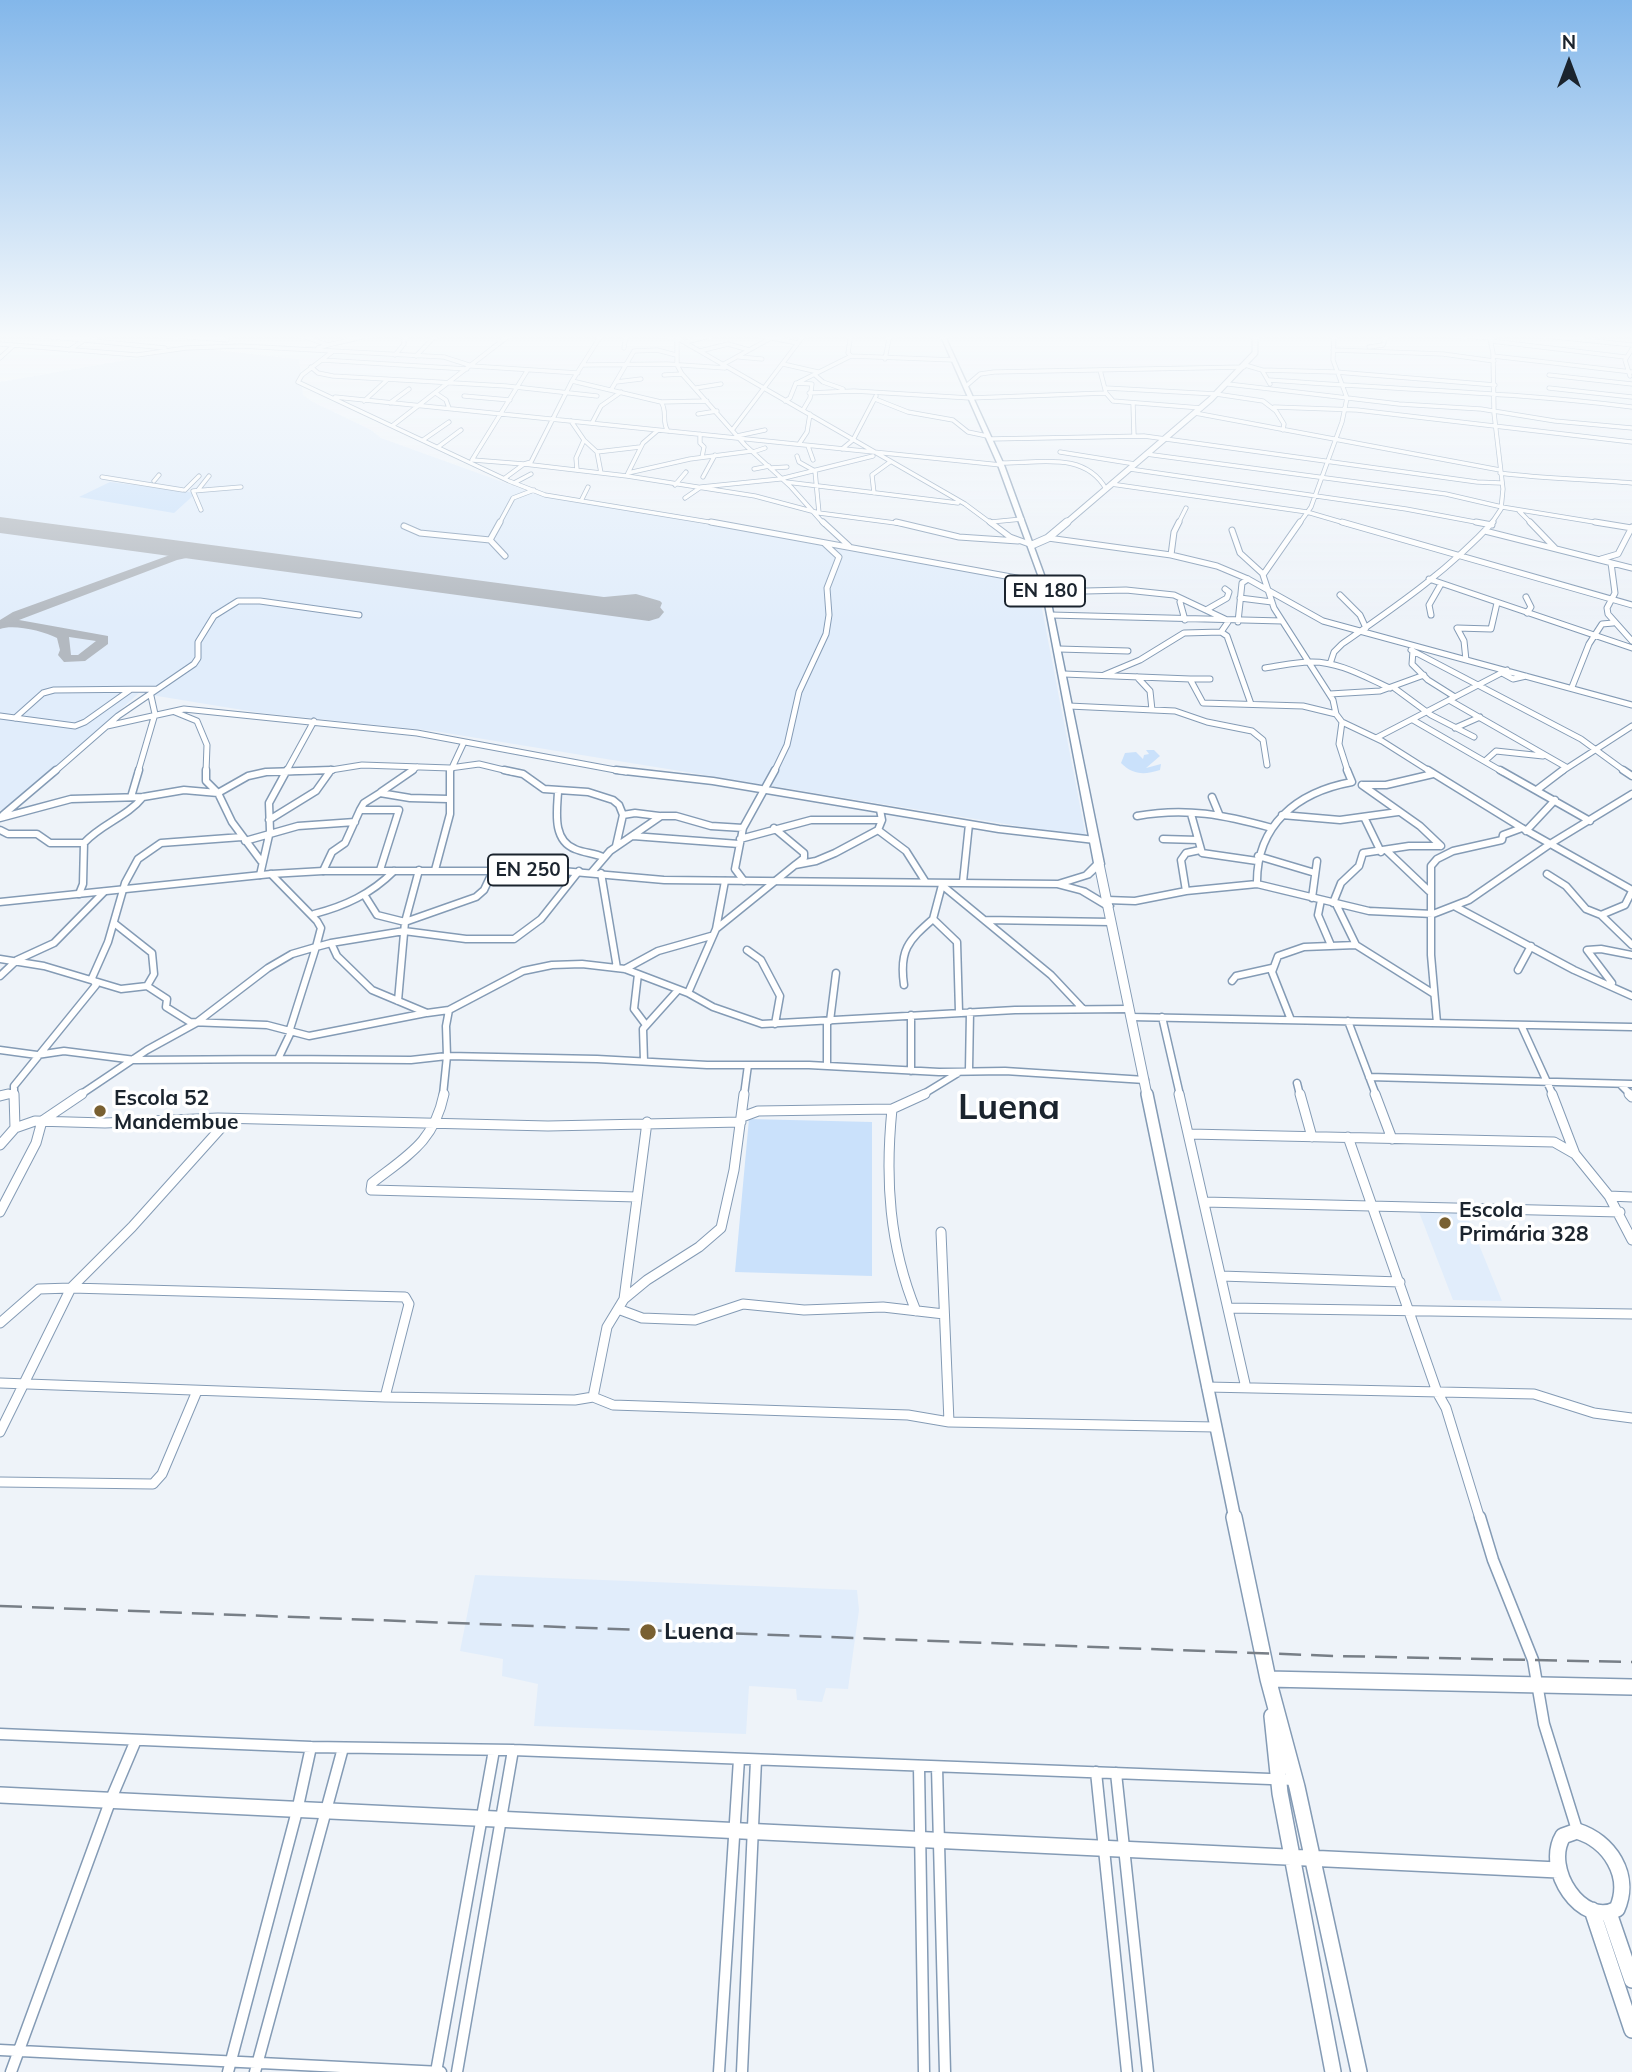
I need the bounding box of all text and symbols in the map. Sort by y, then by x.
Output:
north arrow [1534,28,1604,98]
text: N [1562,30,1576,54]
road number: EN 180 [1005,576,1085,606]
road number: EN 250 [488,855,568,886]
place label: Escola 52 Mandembue [114,1086,238,1136]
district label: Luena [958,1087,1060,1129]
marker: Escola 52 Mandembue [92,1103,108,1119]
place label: Escola Primária 328 [1459,1198,1589,1248]
marker: Escola Primária 328 [1437,1215,1453,1231]
place label: Luena [664,1618,734,1646]
marker: Luena [638,1622,658,1642]

